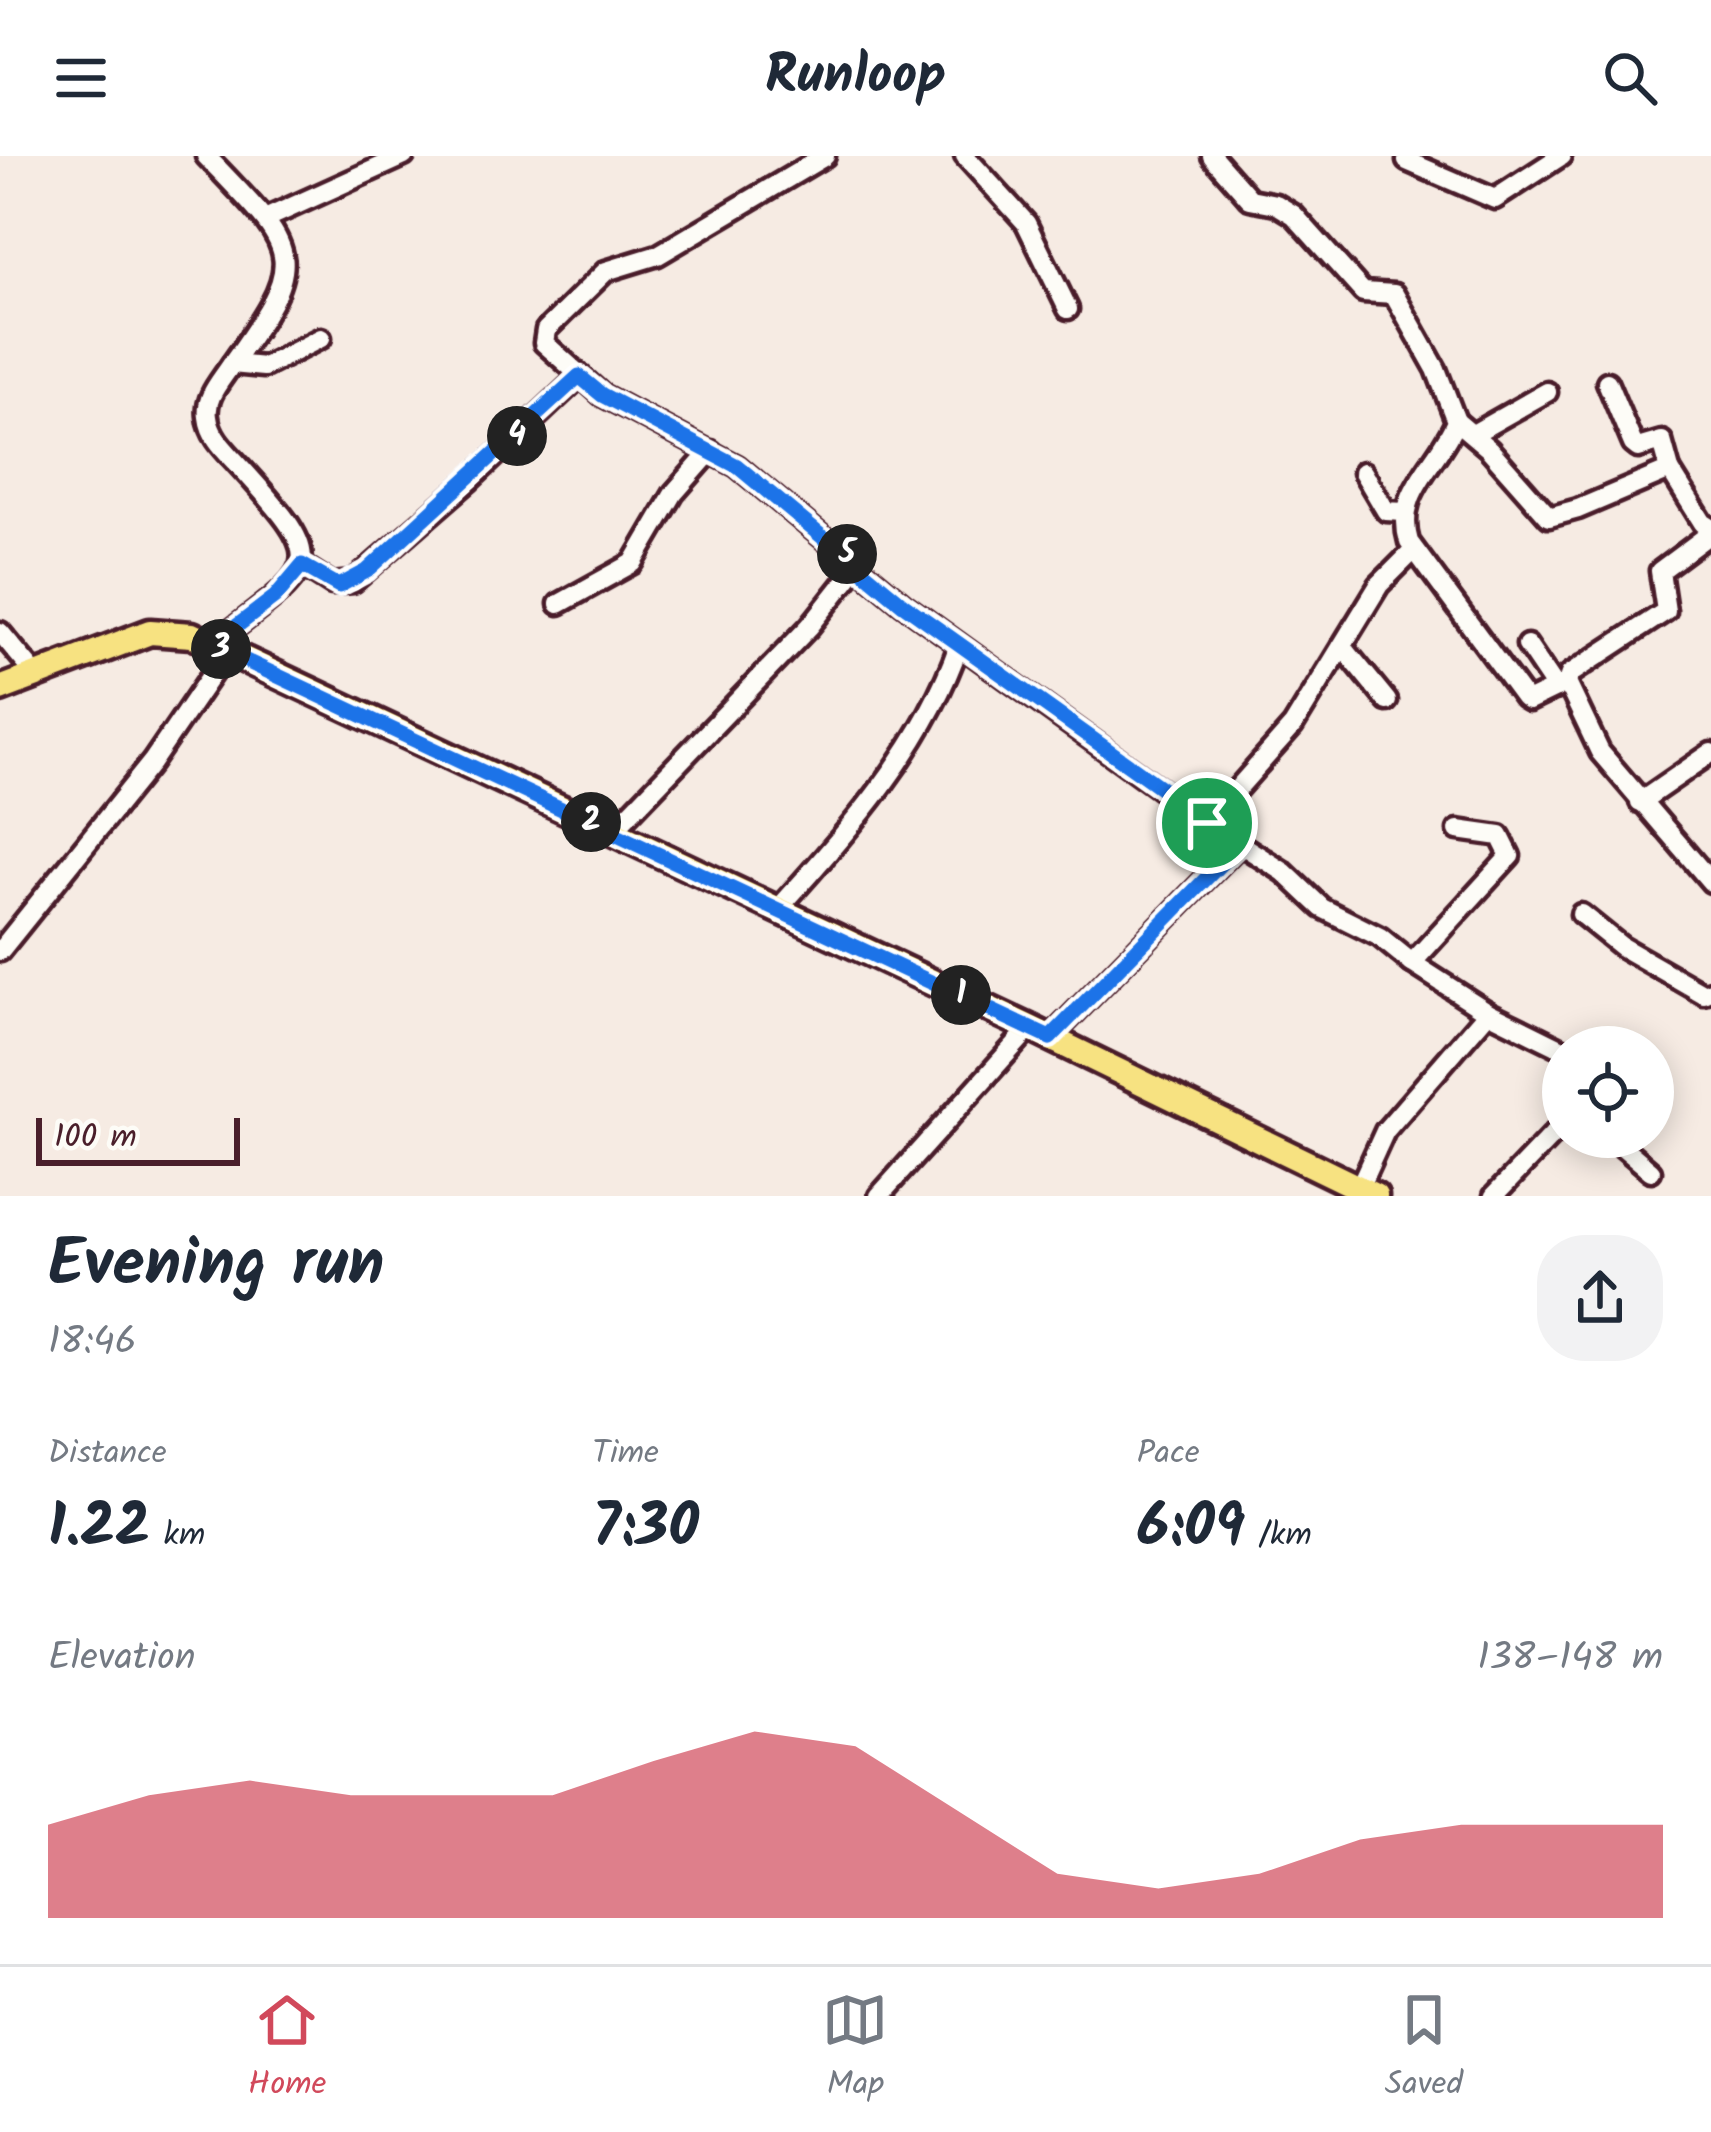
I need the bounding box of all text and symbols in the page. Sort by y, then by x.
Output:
text: Runloop [765,35,946,121]
icon: menu [48,45,114,111]
icon: search [1597,45,1663,111]
pin: 4 [487,406,547,466]
text: 4 [508,409,526,462]
pin: 5 [817,524,877,584]
text: 5 [839,527,855,580]
pin: 3 [191,619,251,679]
text: 3 [212,622,230,675]
pin [1156,772,1258,874]
icon: arrive [1174,790,1240,856]
pin: 2 [561,792,621,852]
text: 2 [581,795,601,848]
pin: 1 [931,965,991,1025]
text: 1 [956,968,966,1021]
map controls [1542,1026,1674,1158]
button: locate [1542,1026,1674,1158]
scale bar [36,1112,240,1165]
text: 100 m [54,1112,137,1165]
text: Evening run [48,1214,384,1319]
button: share [1537,1235,1663,1361]
text: 18:46 [48,1312,137,1374]
text: Distance [48,1428,167,1481]
text: Time [592,1428,659,1481]
text: Pace [1137,1428,1200,1481]
text: 1.22 [48,1481,150,1577]
text: 7:30 [592,1481,699,1577]
text: 6:09 [1137,1481,1245,1577]
text: km [150,1510,205,1563]
text: /km [1245,1510,1312,1563]
text: Elevation [48,1628,196,1690]
text: 138–148 m [1477,1628,1663,1690]
tab: Home [248,1987,326,2112]
tab: Map [822,1987,888,2112]
tab: Saved [1385,1987,1463,2112]

